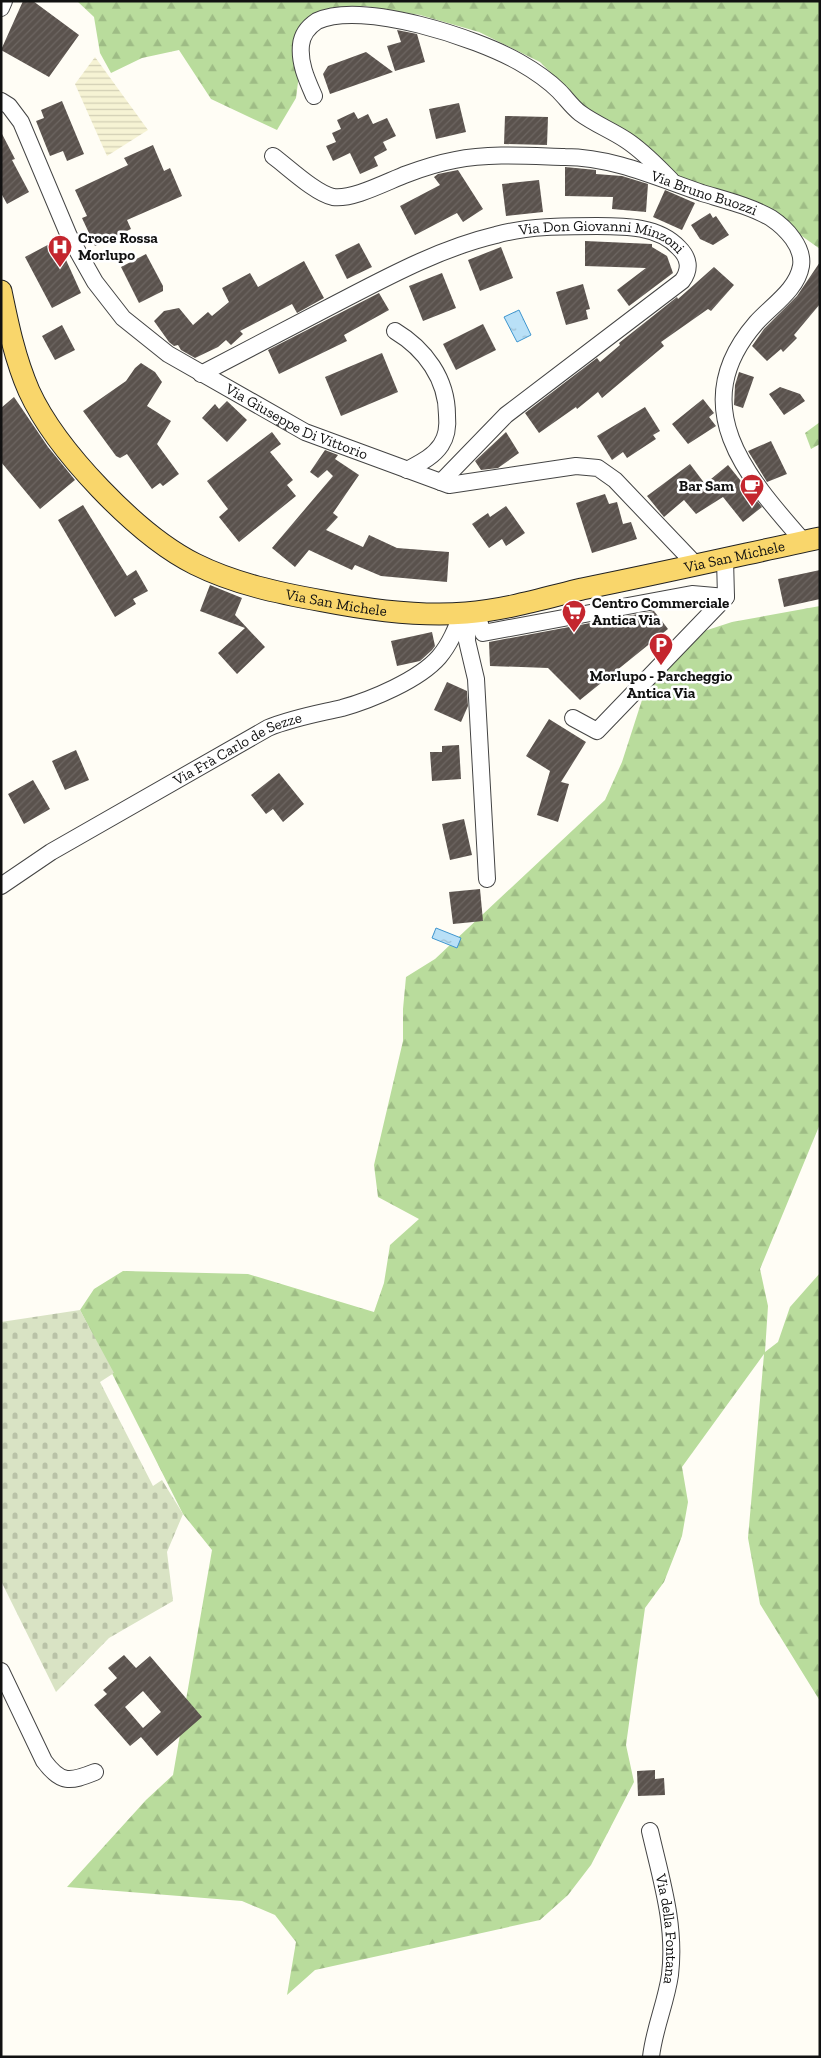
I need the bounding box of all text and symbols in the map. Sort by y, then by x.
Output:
street label: Via Bruno Buozzi [648,166,760,219]
street label: Via Don Giovanni Minzoni [516,217,688,257]
place label: Croce Rossa Morlupo [78,229,158,264]
hospital icon: Croce Rossa Morlupo [47,234,73,268]
street label: Via Giuseppe Di Vittorio [221,379,371,463]
cafe icon: Bar Sam [739,473,765,507]
place label: Bar Sam [679,477,734,495]
street label: Via San Michele [682,537,786,577]
street label: Via San Michele [283,585,388,620]
place label: Centro Commerciale Antica Via [592,594,729,629]
supermarket icon: Centro Commerciale Antica Via [561,599,587,633]
parking icon: Morlupo - Parcheggio Antica Via [648,632,674,666]
place label: Morlupo - Parcheggio Antica Via [590,667,733,702]
street label: Via Frà Carlo de Sezze [169,709,304,790]
street label: Via della Fontana [651,1871,680,1986]

